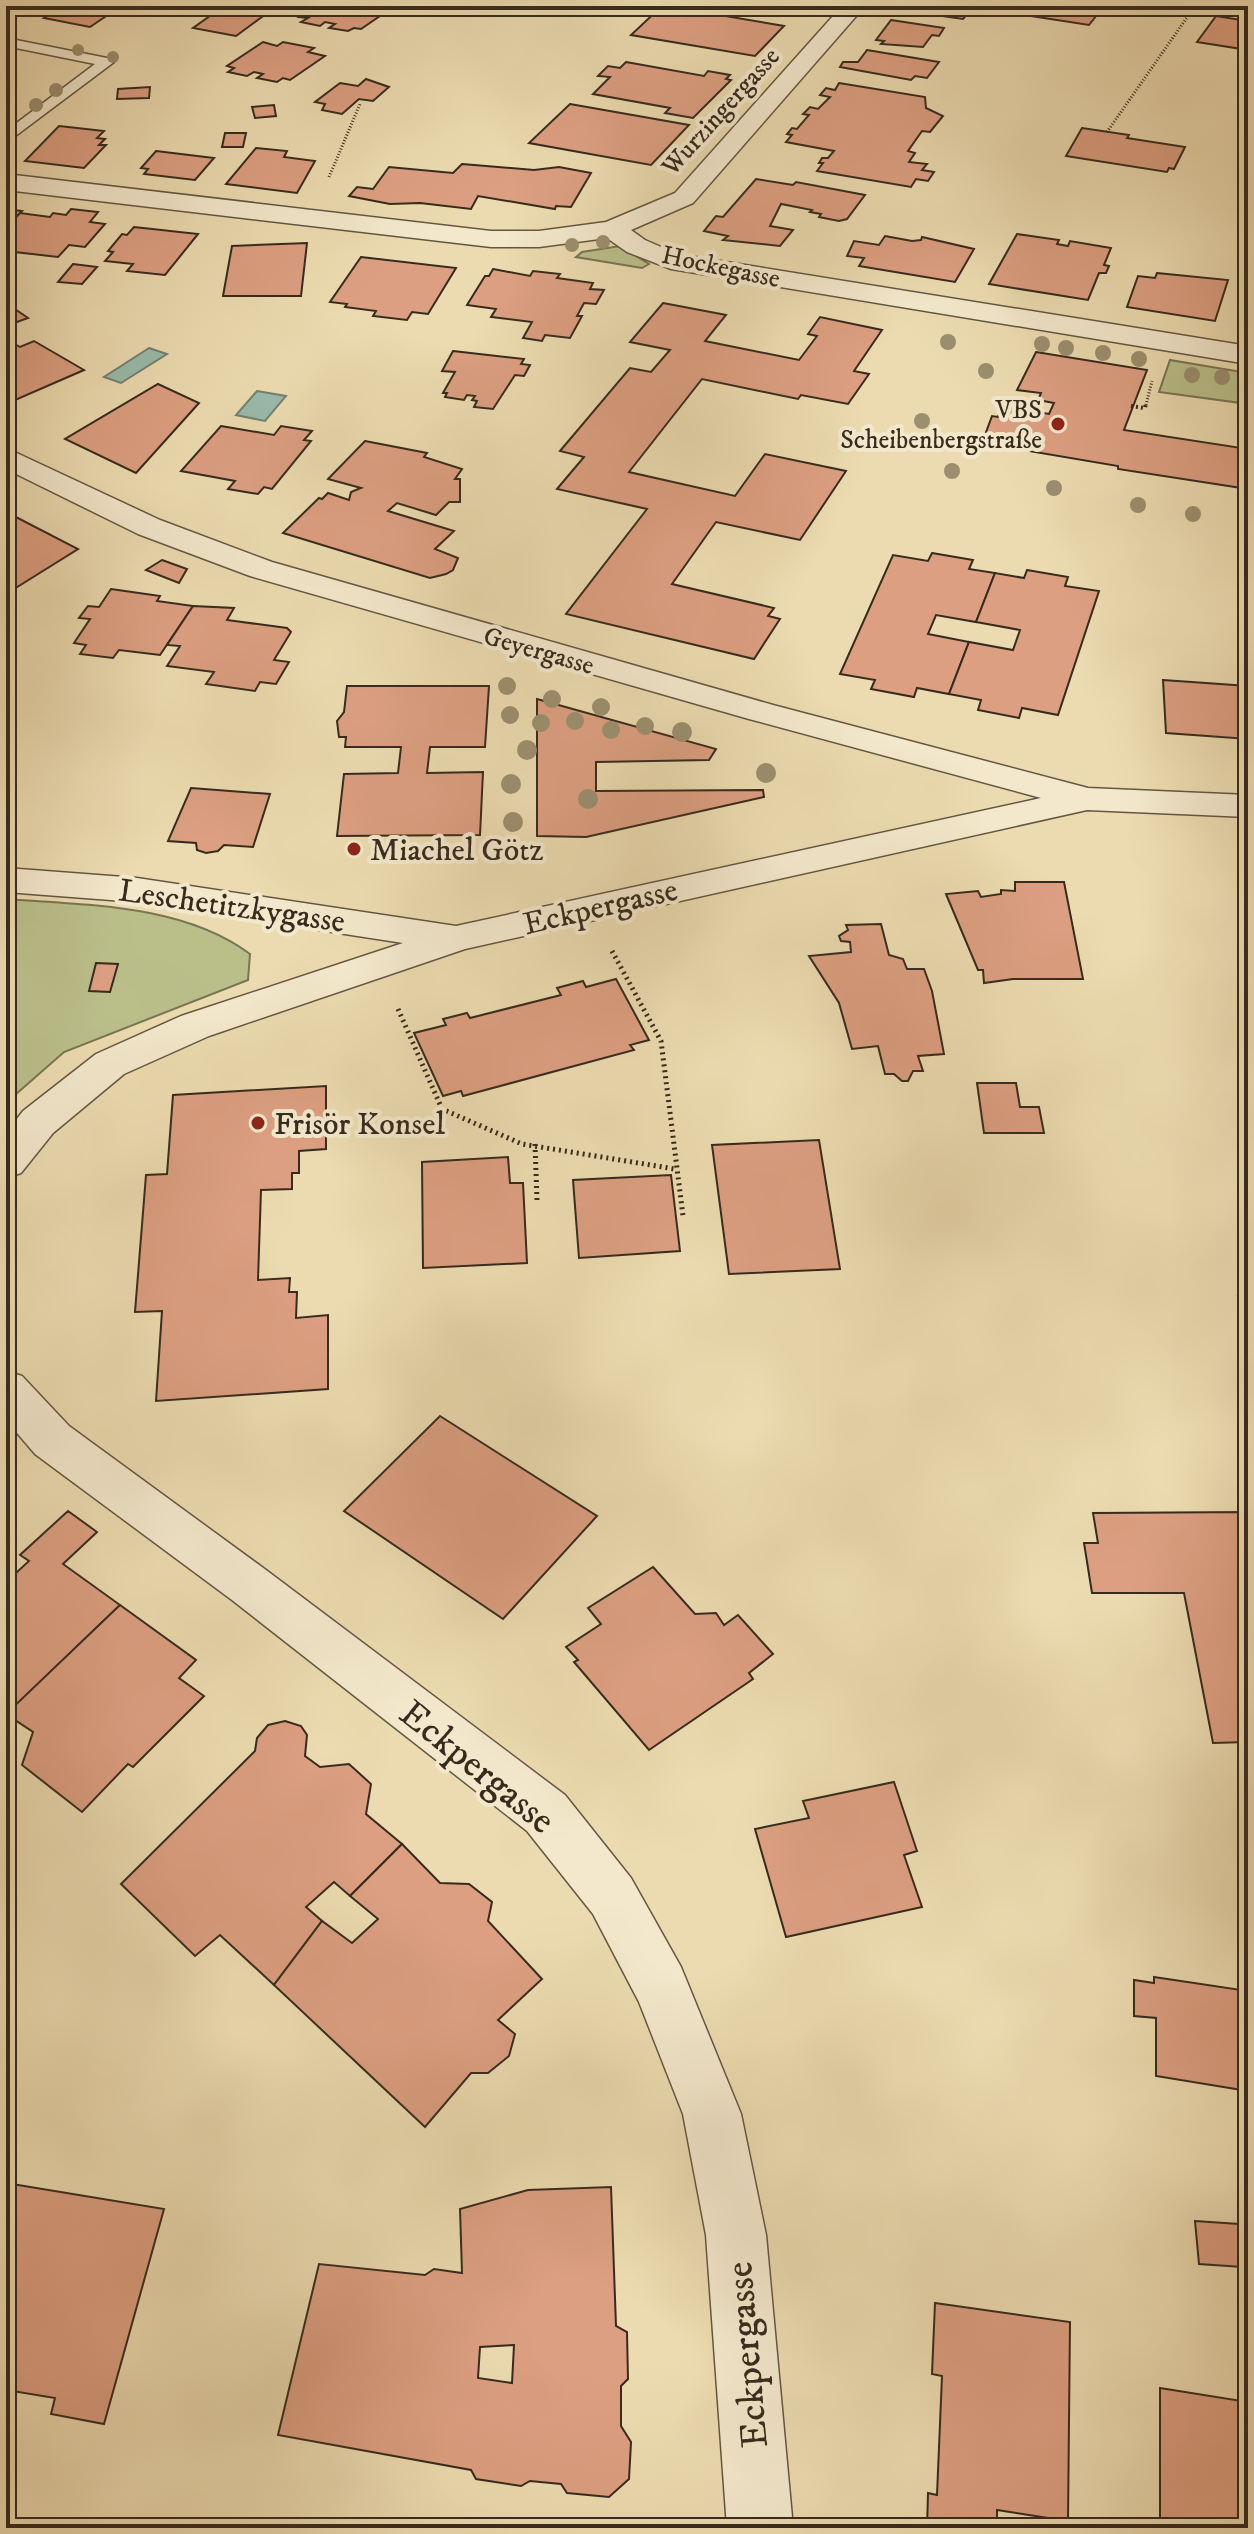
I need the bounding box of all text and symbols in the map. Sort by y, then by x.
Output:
street label: Wurzingergasse [654,41,787,184]
street label: Hockegasse [658,239,783,296]
place label: VBS Scheibenbergstraße [840,394,1042,457]
marker: VBS Scheibenbergstraße [1049,415,1067,433]
street label: Geyergasse [479,620,598,683]
place label: Miachel Götz [370,831,543,871]
marker: Miachel Götz [345,840,363,858]
street label: Leschetitzkygasse [116,871,347,943]
street label: Eckpergasse [519,871,682,945]
place label: Frisör Konsel [274,1105,445,1145]
marker: Frisör Konsel [249,1114,267,1132]
street label: Eckpergasse [389,1690,564,1845]
street label: Eckpergasse [716,2260,780,2450]

